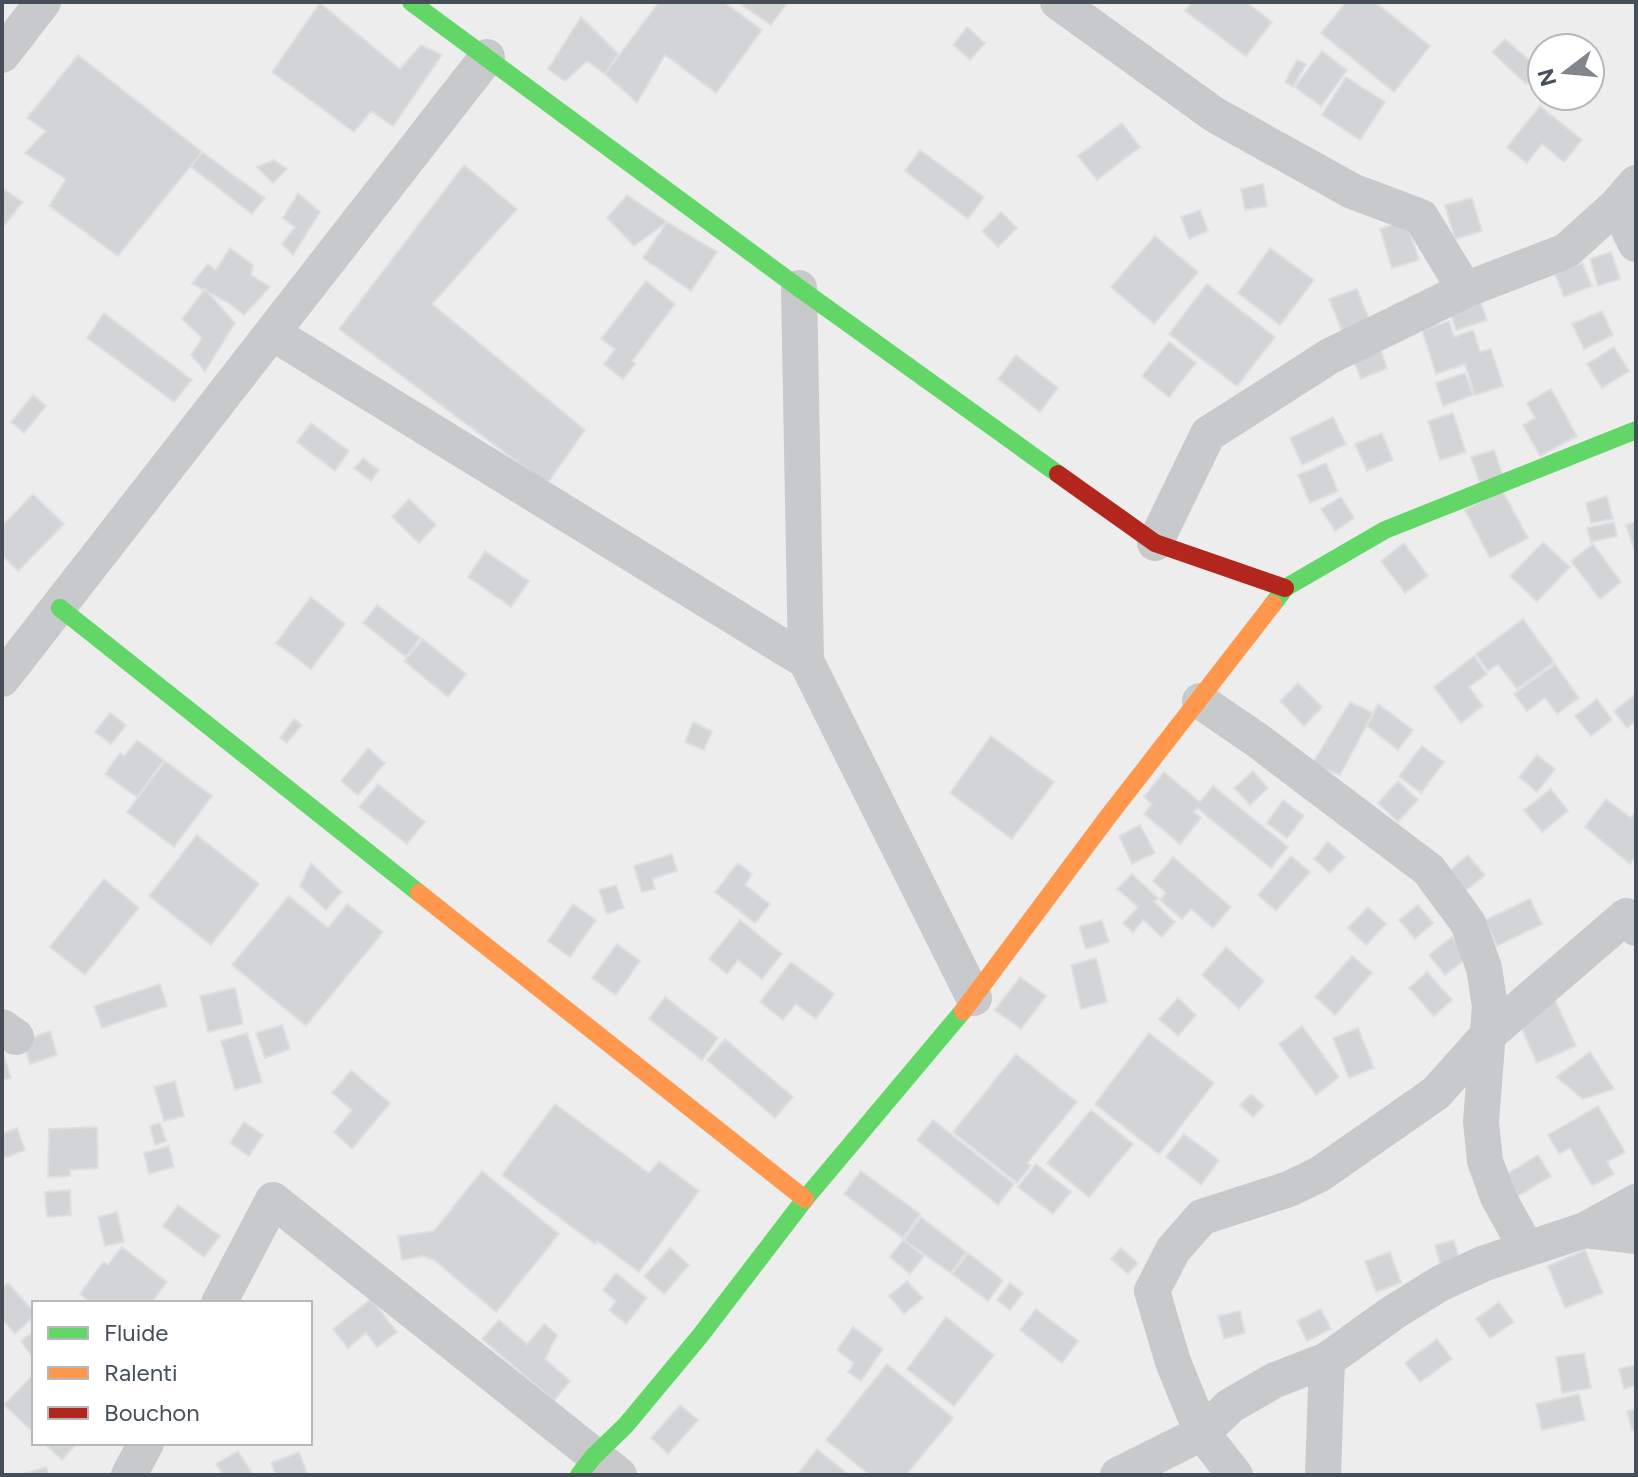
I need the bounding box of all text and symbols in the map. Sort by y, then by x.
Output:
north arrow [1526,32,1606,112]
text: N [1532,65,1563,89]
legend [32,1301,312,1445]
text: Fluide [104,1318,168,1347]
text: Ralenti [104,1358,178,1387]
text: Bouchon [104,1398,200,1427]

